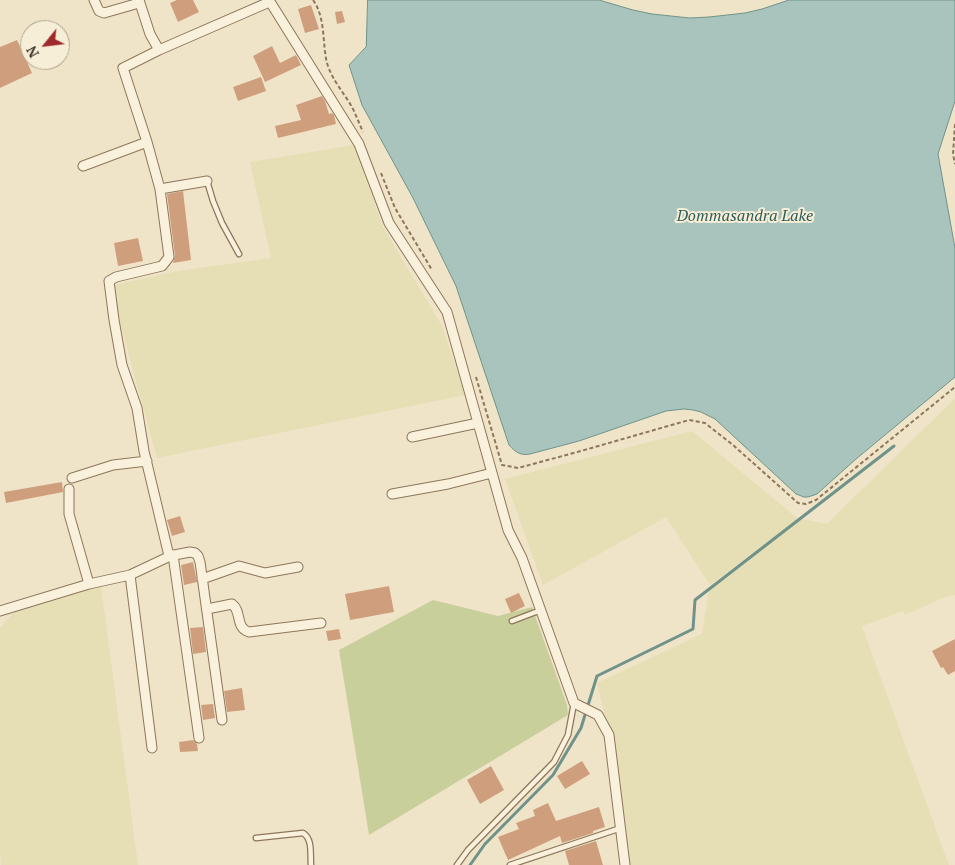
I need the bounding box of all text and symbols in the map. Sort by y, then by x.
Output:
north arrow [20,20,70,70]
text: N [21,43,43,61]
water label: Dommasandra Lake [677,206,813,226]

